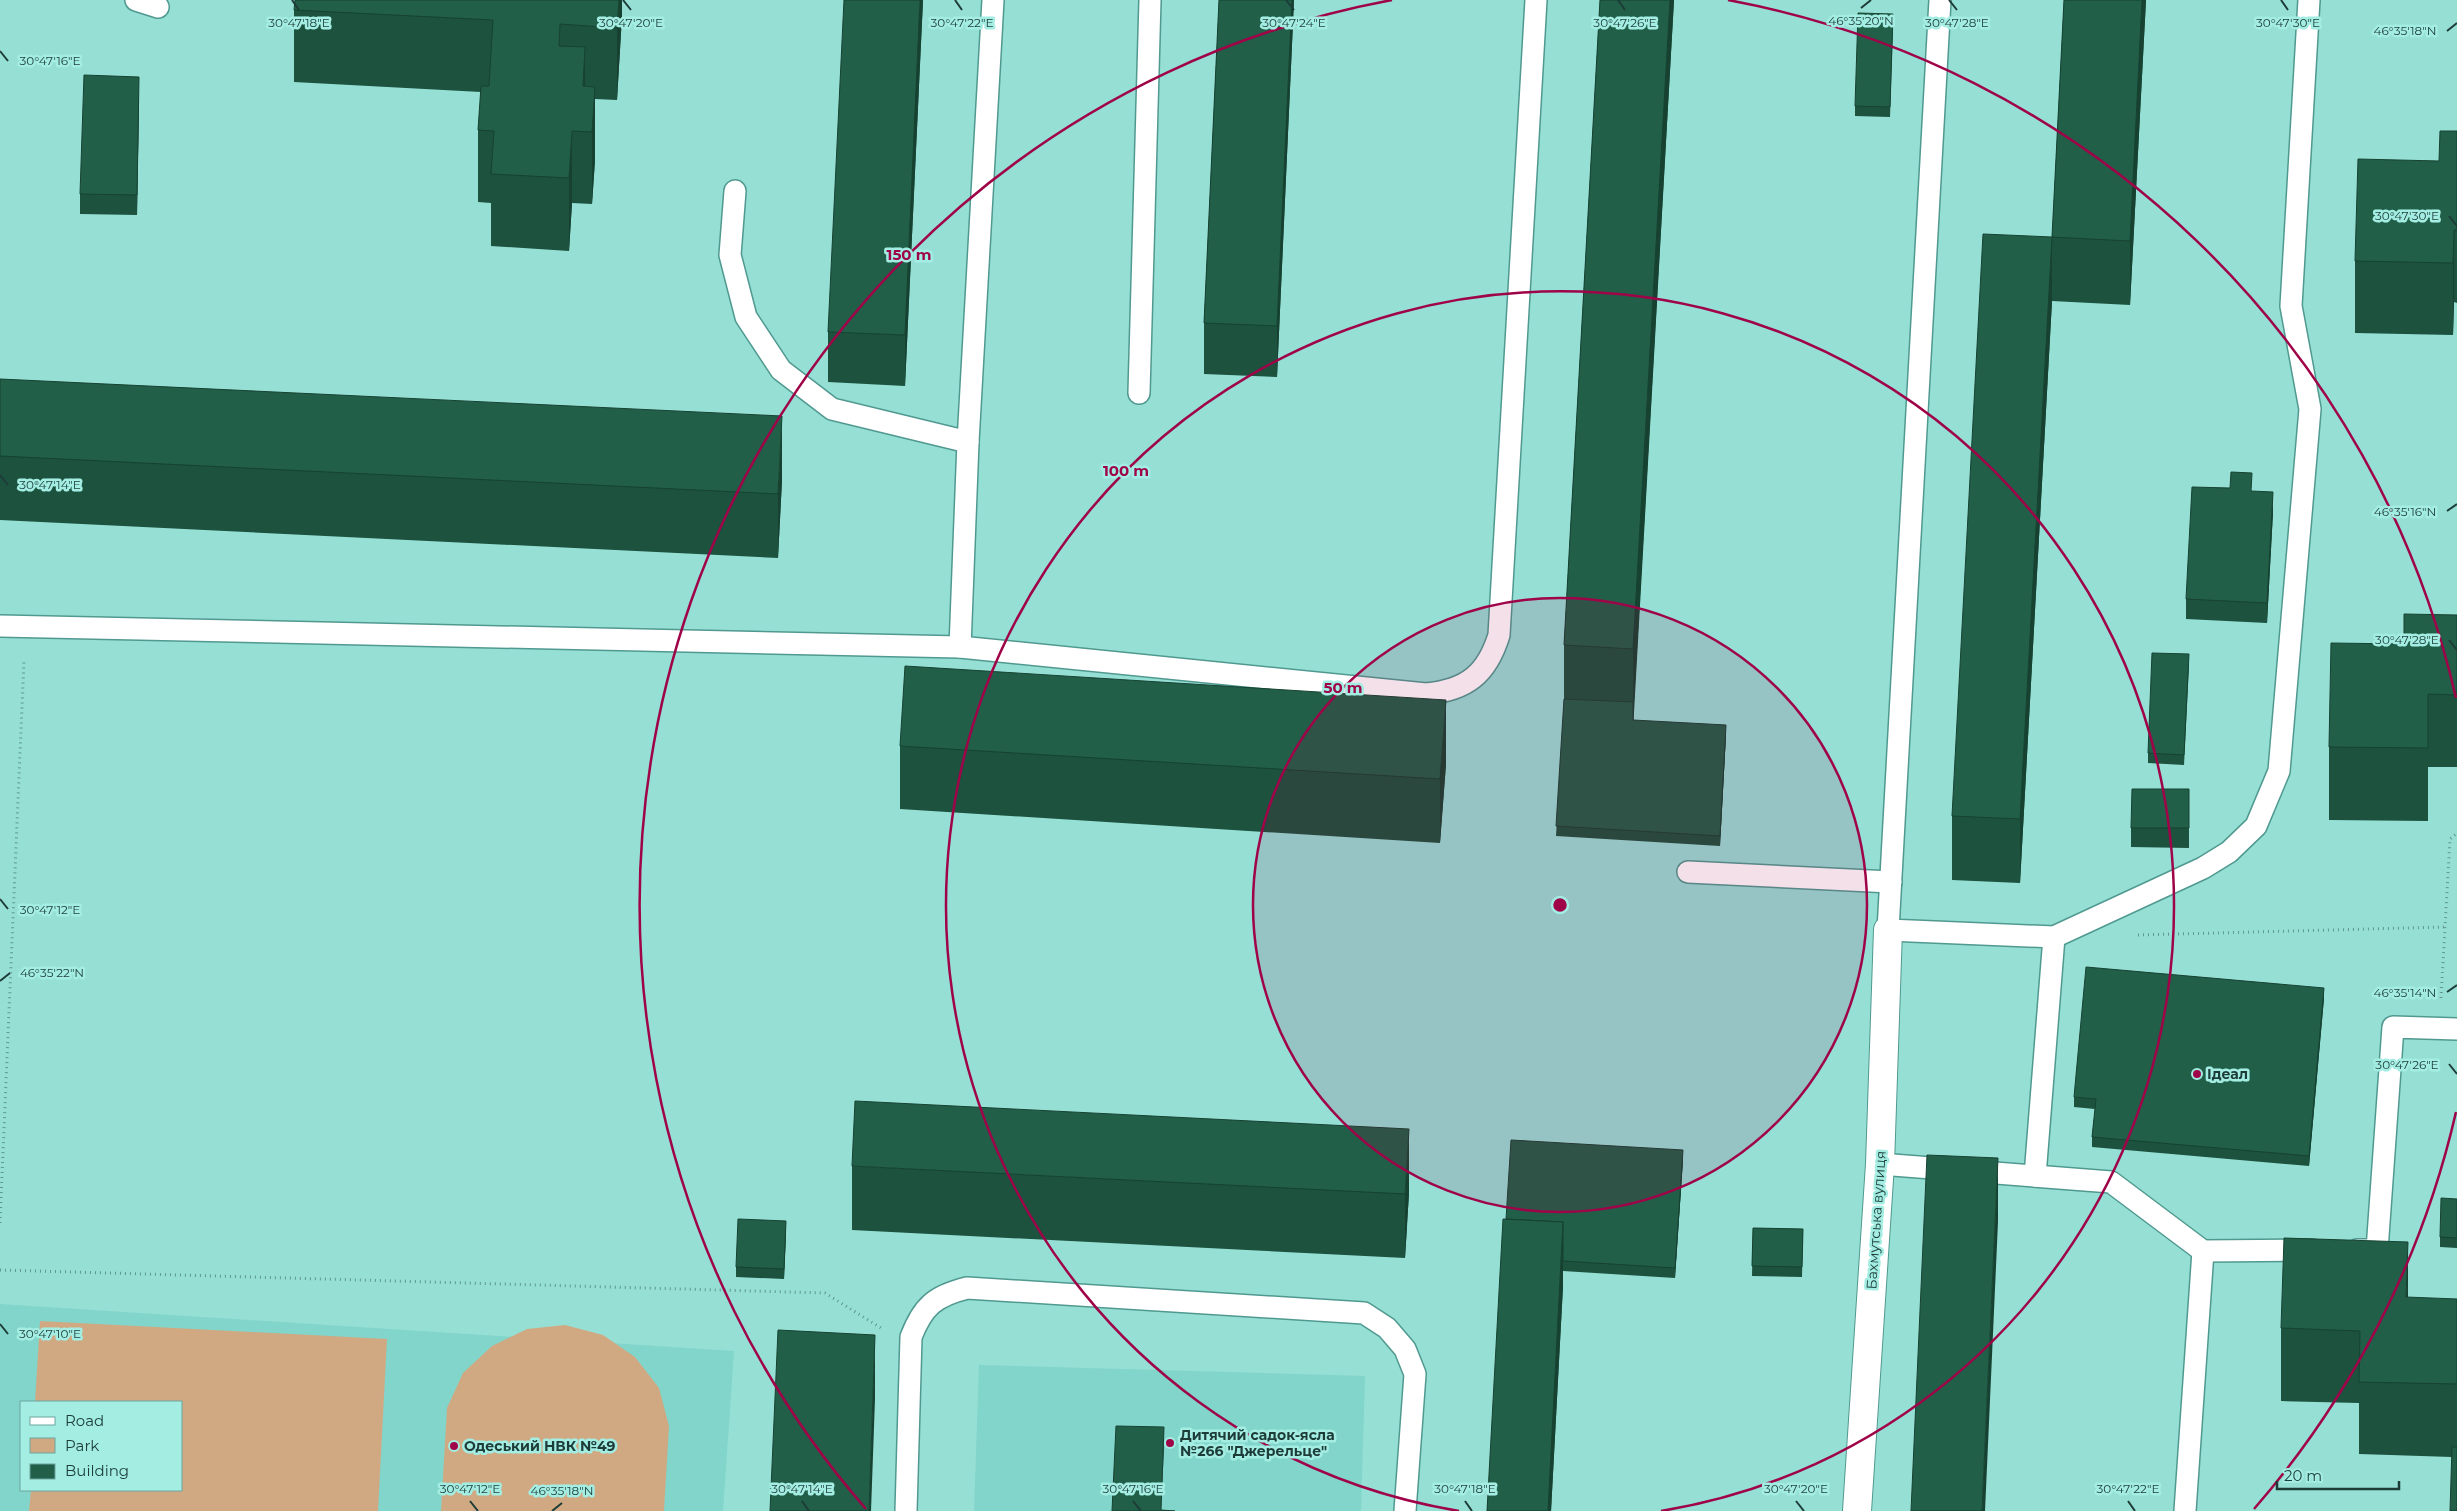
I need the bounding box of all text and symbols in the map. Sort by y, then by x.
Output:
text: 46°35'20"N [1828,13,1894,28]
text: 30°47'18"E [268,15,330,30]
text: 30°47'20"E [599,15,663,30]
text: 30°47'22"E [931,15,993,30]
text: 30°47'24"E [1262,15,1326,30]
text: 30°47'26"E [1593,15,1657,30]
text: 30°47'28"E [1925,15,1989,30]
text: 30°47'30"E [2256,15,2320,30]
text: 46°35'18"N [2374,23,2436,38]
text: 30°47'16"E [19,53,81,68]
text: 30°47'30"E [2375,208,2439,223]
text: 150 m [887,245,931,264]
text: 100 m [1103,461,1149,480]
text: 30°47'14"E [19,477,81,492]
text: 46°35'16"N [2374,504,2436,519]
text: 30°47'28"E [2375,632,2439,647]
text: 50 m [1323,678,1363,697]
centre of rings [1551,896,1569,914]
text: 30°47'12"E [20,902,80,917]
text: 46°35'22"N [20,965,84,980]
text: 46°35'14"N [2374,985,2436,1000]
text: 30°47'26"E [2375,1057,2439,1072]
place label: Ідеал [2207,1065,2248,1083]
marker: Ідеал [2191,1068,2203,1080]
street label: Бахмутська вулиця [1862,1150,1890,1290]
text: 30°47'10"E [19,1326,81,1341]
legend [20,1401,182,1491]
text: Road [65,1411,104,1430]
place label: Дитячий садок-ясла №266 "Джерельце" [1180,1426,1335,1460]
text: Park [65,1436,99,1455]
place label: Одеський НВК №49 [464,1437,616,1455]
marker: Дитячий садок-ясла №266 "Джерельце" [1164,1437,1176,1449]
marker: Одеський НВК №49 [448,1440,460,1452]
scale bar [2277,1458,2400,1490]
text: Building [65,1461,129,1480]
text: 20 m [2284,1466,2322,1485]
text: 30°47'12"E [440,1481,500,1496]
text: 30°47'14"E [771,1481,833,1496]
text: 30°47'16"E [1102,1481,1164,1496]
text: 30°47'18"E [1434,1481,1496,1496]
text: 30°47'20"E [1764,1481,1828,1496]
text: 30°47'22"E [2097,1481,2159,1496]
text: 46°35'18"N [531,1483,593,1498]

